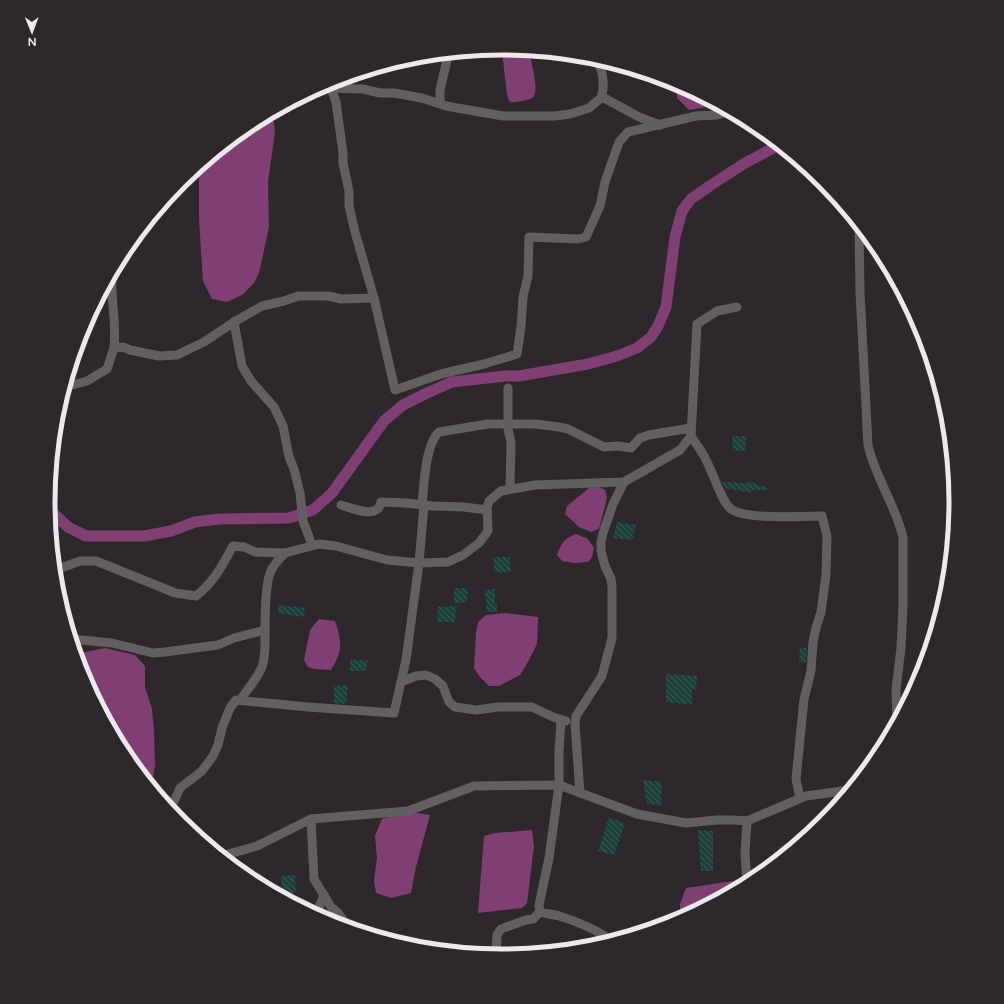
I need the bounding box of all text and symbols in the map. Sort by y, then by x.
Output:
north arrow [12,12,52,52]
text: N [28,35,37,48]

